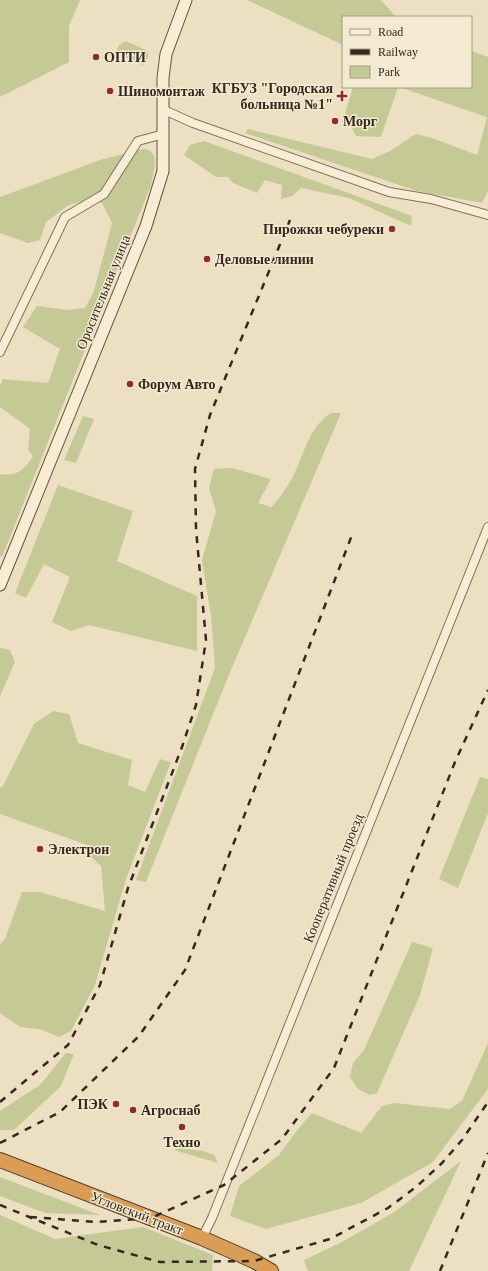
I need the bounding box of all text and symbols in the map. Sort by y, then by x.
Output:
legend [342,16,472,88]
text: Road [378,25,403,39]
text: Railway [378,45,418,59]
place label: ОПТИ [104,50,146,65]
marker: ОПТИ [91,52,101,62]
text: Park [378,65,400,79]
place label: КГБУЗ "Городская больница №1" [212,81,333,112]
place label: Шиномонтаж [118,84,206,99]
marker: Шиномонтаж [105,86,115,96]
marker: КГБУЗ "Городская больница №1" [336,90,348,102]
place label: Морг [343,114,377,129]
marker: Морг [330,116,340,126]
place label: Пирожки чебуреки [263,222,384,237]
marker: Пирожки чебуреки [387,224,397,234]
street label: Оросительная улица [74,232,134,352]
place label: Деловые линии [215,252,314,267]
marker: Деловые линии [202,254,212,264]
place label: Форум Авто [138,377,216,392]
marker: Форум Авто [125,379,135,389]
street label: Кооперативный проезд [301,812,366,945]
place label: Электрон [48,842,109,857]
marker: Электрон [35,844,45,854]
place label: ПЭК [77,1097,109,1112]
marker: ПЭК [111,1099,121,1109]
place label: Агроснаб [141,1103,201,1118]
marker: Агроснаб [128,1105,138,1115]
marker: Техно [177,1122,187,1132]
place label: Техно [164,1135,200,1150]
street label: Угловский тракт [88,1189,185,1238]

